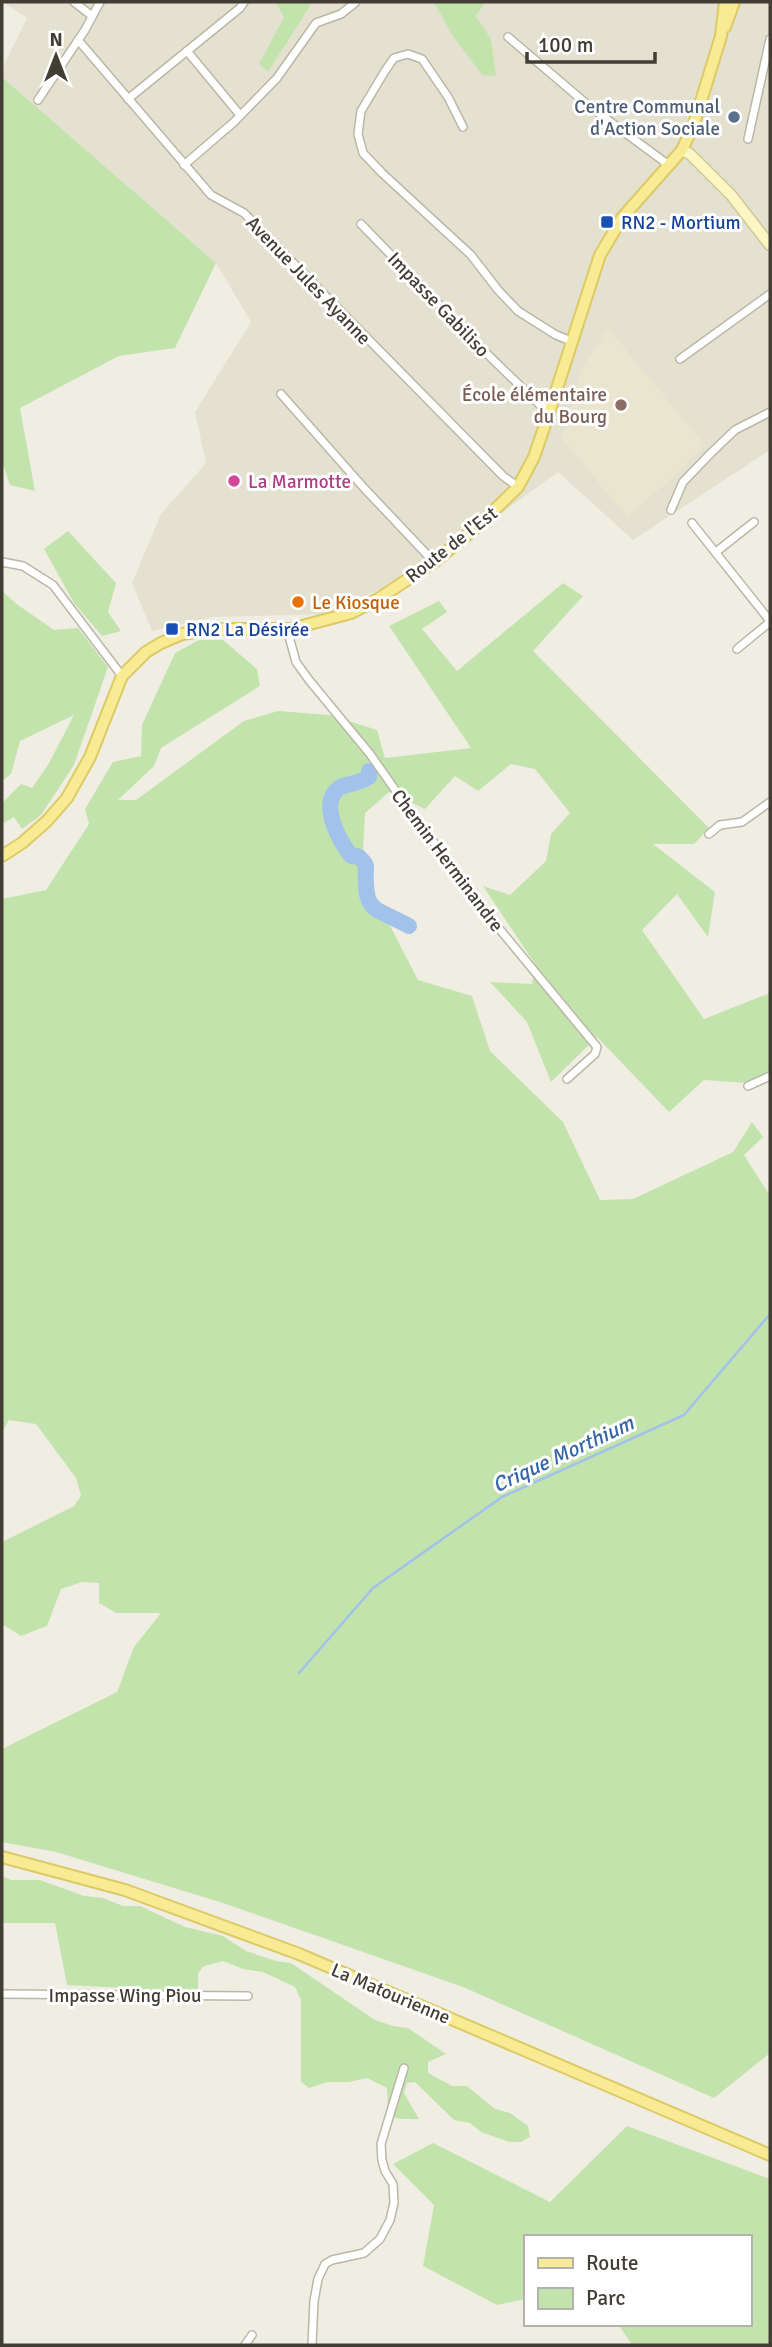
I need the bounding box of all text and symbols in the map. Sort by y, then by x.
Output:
north arrow [21,21,91,91]
scale bar [527,21,655,65]
text: N [49,28,63,52]
text: 100 m [538,32,593,58]
place label: Centre Communal d'Action Sociale [574,95,720,141]
marker: Centre Communal d'Action Sociale [726,109,742,125]
street label: Avenue Jules Ayanne [241,211,376,350]
place label: RN2 - Mortium [621,211,741,235]
marker: RN2 - Mortium [599,214,615,230]
street label: Impasse Gabiliso [382,247,494,362]
place label: École élémentaire du Bourg [462,383,607,429]
marker: École élémentaire du Bourg [613,397,629,413]
place label: La Marmotte [248,470,351,494]
marker: La Marmotte [226,473,242,489]
street label: Route de l'Est [401,501,503,588]
place label: Le Kiosque [312,591,400,615]
marker: Le Kiosque [290,594,306,610]
place label: RN2 La Désirée [186,618,309,642]
marker: RN2 La Désirée [164,621,180,637]
street label: Chemin Herminandre [386,785,509,937]
water label: Crique Morthium [488,1409,639,1498]
street label: La Matourienne [327,1958,454,2030]
street label: Impasse Wing Piou [49,1984,201,2008]
legend [524,2235,751,2326]
text: Route [586,2250,638,2276]
text: Parc [586,2285,625,2311]

